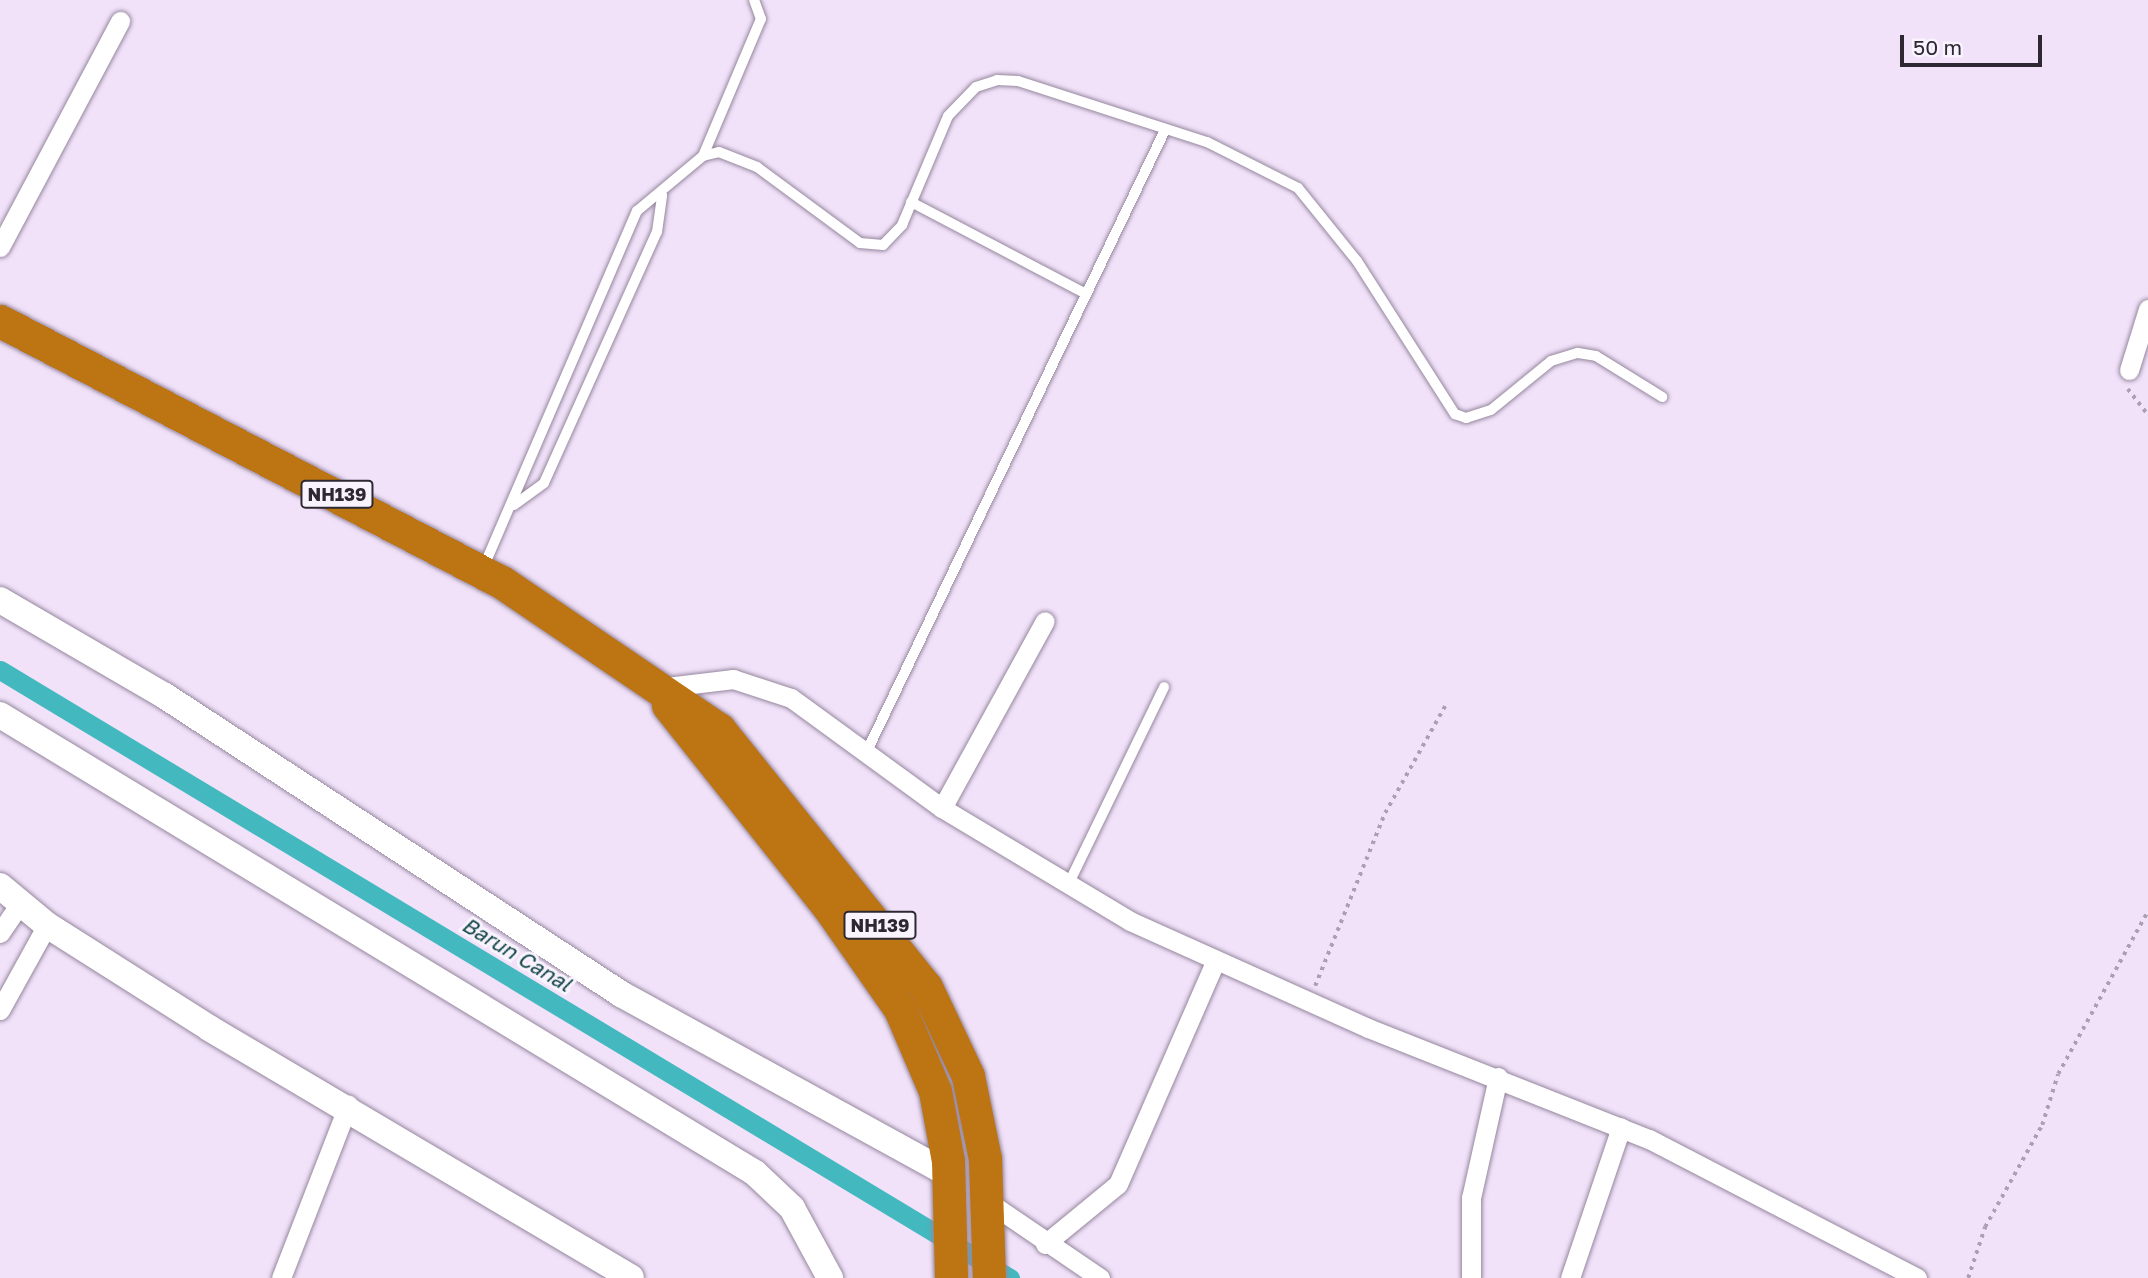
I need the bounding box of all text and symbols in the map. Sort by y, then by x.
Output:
scale bar [1903,21,2045,65]
text: 50 m [1913,34,1962,60]
road number: NH139 [300,480,374,508]
road number: NH139 [843,910,917,940]
water label: Barun Canal [458,912,576,996]

